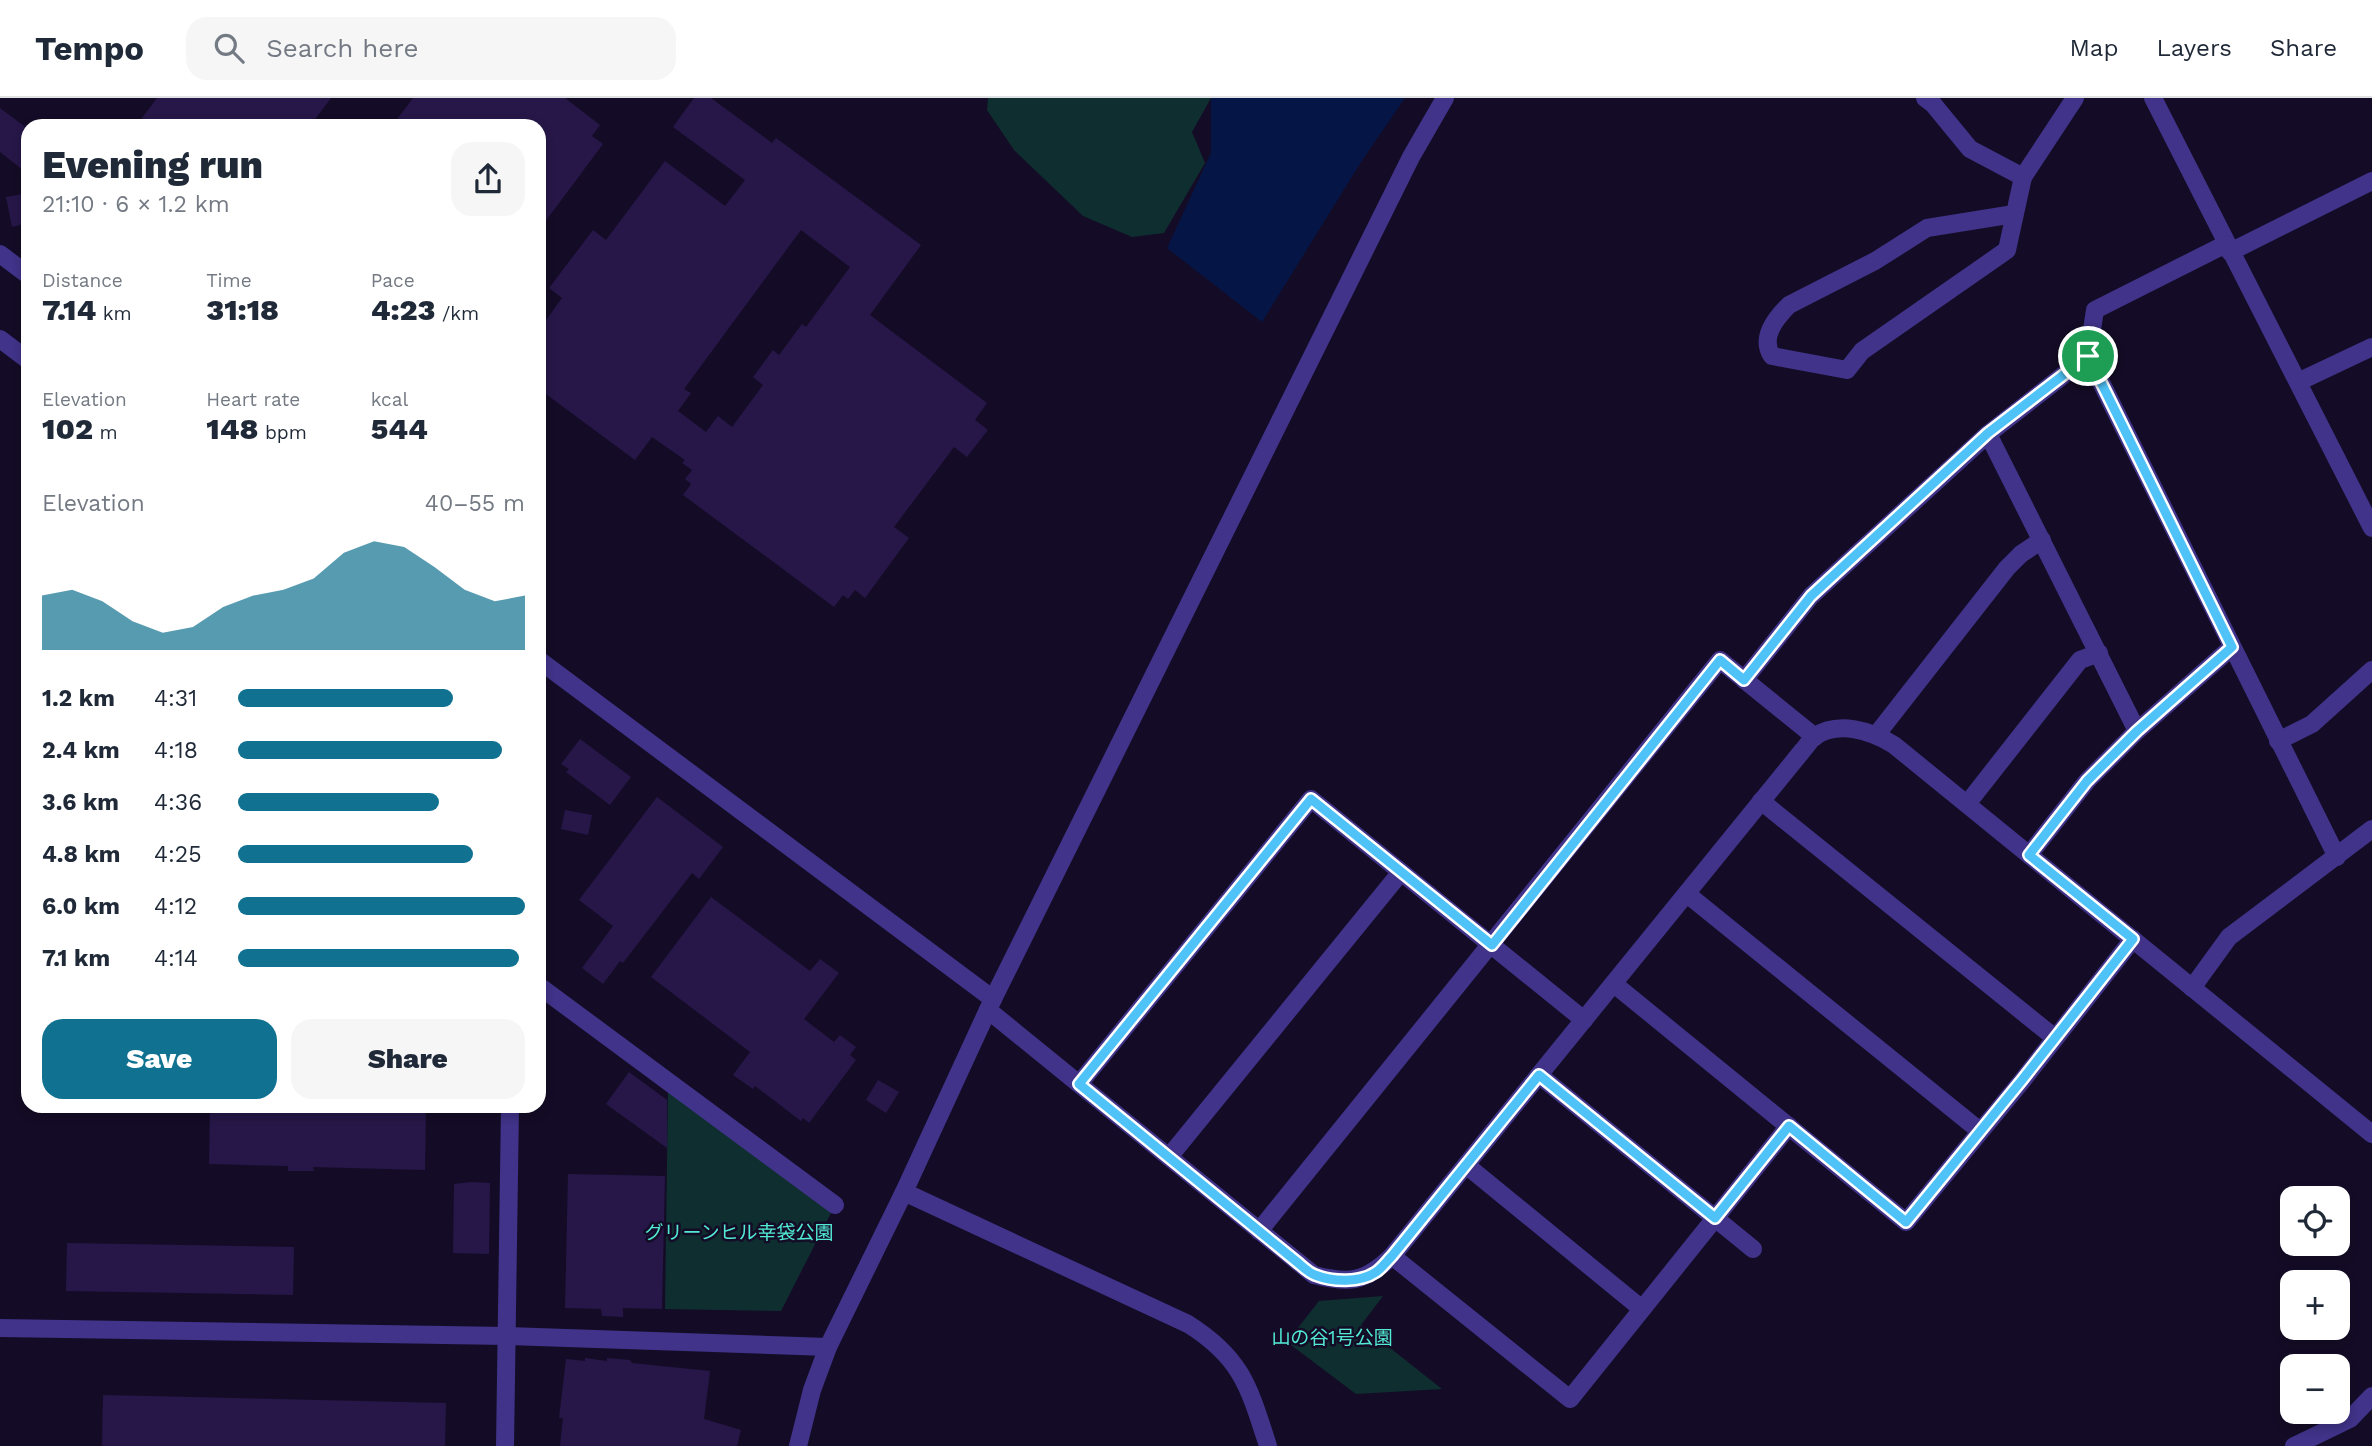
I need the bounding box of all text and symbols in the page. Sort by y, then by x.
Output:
search box [186,17,676,80]
text: Tempo [35,29,144,68]
icon: search [210,29,248,67]
text: Search here [266,33,419,63]
text: Map [2070,34,2118,62]
text: Layers [2156,34,2232,62]
text: Share [2270,34,2337,62]
button: share [451,142,525,216]
text: Evening run [42,143,263,187]
text: 21:10 · 6 × 1.2 km [42,191,230,218]
text: Distance [42,269,123,292]
text: Time [206,269,252,292]
text: Pace [371,269,415,292]
text: 7.14 [42,292,96,327]
text: 31:18 [206,292,279,327]
text: 4:23 [371,292,436,327]
text: km [96,302,132,325]
text: /km [436,302,479,325]
pin [2058,326,2118,386]
icon: arrive [2069,337,2107,375]
text: Elevation [42,388,127,411]
text: Heart rate [206,388,300,411]
text: kcal [371,388,408,411]
text: 102 [42,411,93,446]
text: 148 [206,411,258,446]
text: 544 [371,411,428,446]
text: m [93,421,118,444]
text: bpm [258,421,307,444]
text: Elevation [42,490,145,517]
text: 40–55 m [425,490,525,517]
text: 1.2 km [42,685,115,712]
text: 4:31 [154,685,197,712]
text: 2.4 km [42,737,120,764]
text: 4:18 [154,737,198,764]
text: 3.6 km [42,789,119,816]
text: 4:36 [154,789,202,816]
text: 4.8 km [42,841,120,868]
text: 4:25 [154,841,202,868]
text: 6.0 km [42,893,120,920]
text: 4:12 [154,893,197,920]
text: 7.1 km [42,945,110,972]
text: 4:14 [154,945,198,972]
button: Save [42,1019,277,1099]
button: Share [291,1019,525,1099]
map controls [2280,1186,2350,1424]
button: locate [2280,1186,2350,1256]
park label: グリーンヒル幸袋公園 [644,1221,834,1244]
button: + [2280,1270,2350,1340]
park label: 山の谷1号公園 [1271,1326,1393,1349]
button: − [2280,1354,2350,1424]

